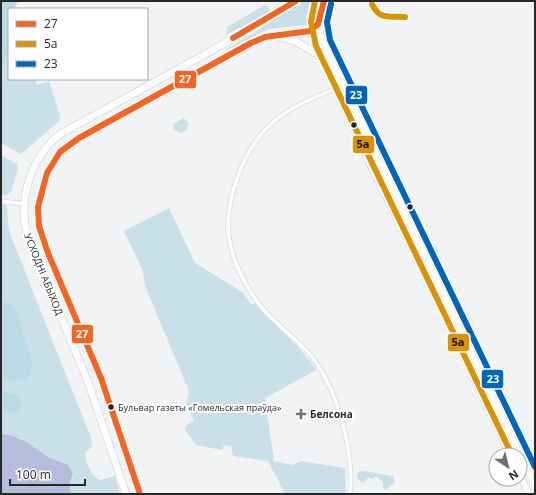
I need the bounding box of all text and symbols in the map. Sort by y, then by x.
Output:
legend [8,8,148,80]
text: 27 [44,15,58,32]
text: 5а [44,35,58,52]
text: 23 [44,55,58,72]
line badge: 27 [174,70,197,89]
text: 27 [179,71,191,86]
line badge: 23 [345,85,368,105]
text: 23 [350,87,362,102]
unlabelled marker [349,120,359,130]
line badge: 5а [352,135,375,154]
text: 5а [357,136,369,151]
unlabelled marker [405,202,415,212]
street label: УСХОДНІ АБЫХОД [21,231,67,317]
line badge: 27 [71,324,94,344]
text: 27 [76,326,88,341]
line badge: 5а [447,333,470,352]
text: 5а [452,334,464,349]
line badge: 23 [481,369,504,389]
text: 23 [487,371,499,386]
place label: Бульвар газеты «Гомельская праўда» [118,401,282,414]
marker: Бульвар газеты «Гомельская праўда» [106,402,116,412]
place label: Белсона [310,407,353,421]
marker: Белсона [295,408,307,420]
north arrow [488,447,528,487]
scale bar [10,461,85,487]
text: 100 m [16,466,51,483]
text: N [506,467,522,484]

